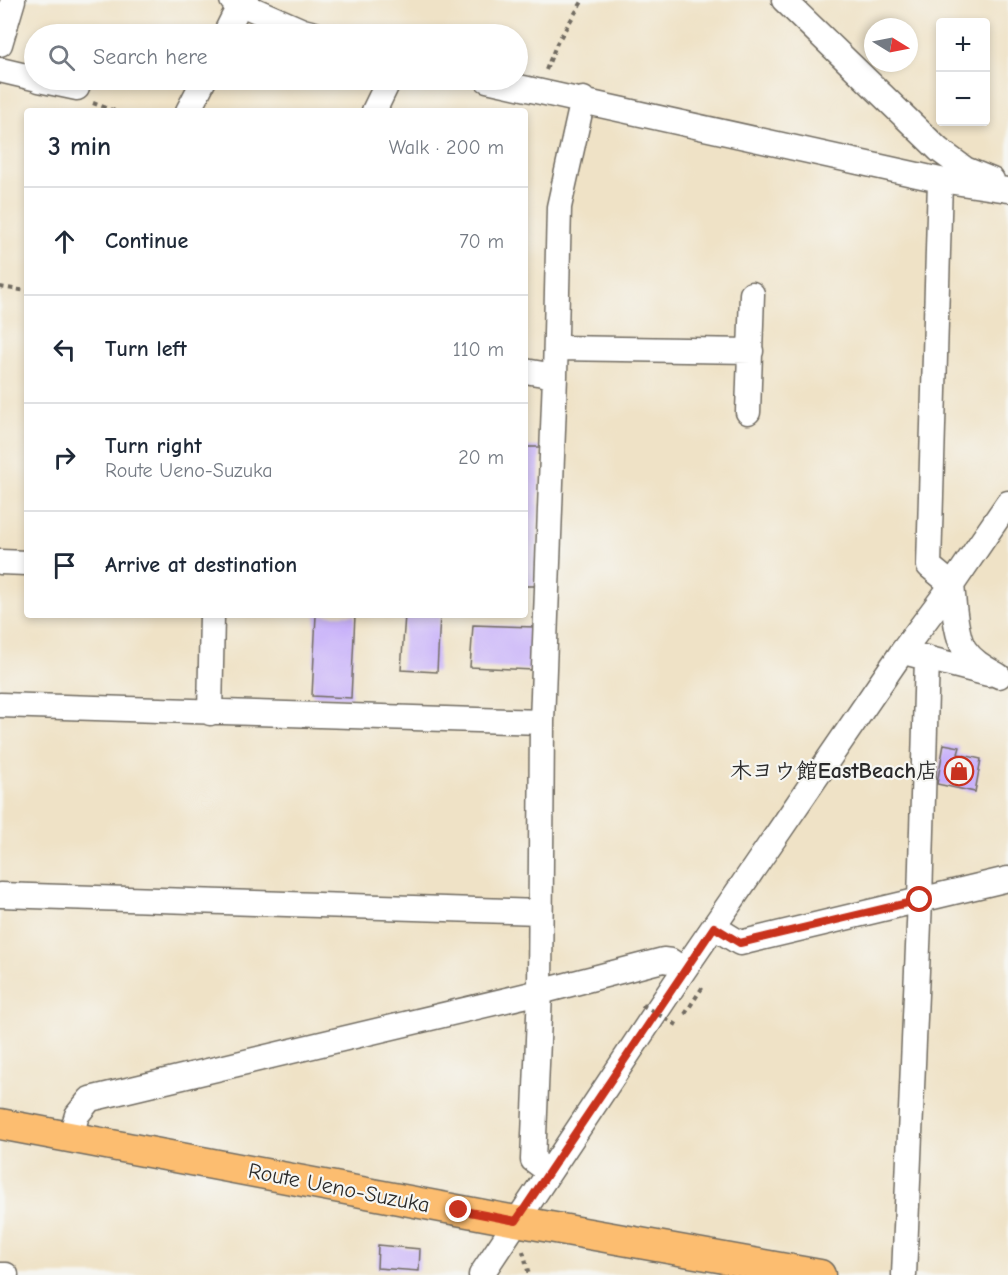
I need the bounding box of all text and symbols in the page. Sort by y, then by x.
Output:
north arrow [864,18,918,72]
map controls [936,18,990,126]
button: + [936,18,990,72]
search box [24,24,528,90]
icon: search [45,41,78,74]
text: Search here [93,44,208,70]
button: − [936,72,990,126]
text: 3 min [48,132,111,162]
text: Walk · 200 m [389,136,504,159]
icon: ahead [48,225,81,258]
text: Continue [105,228,188,254]
text: 70 m [459,230,504,253]
icon: left [48,333,81,366]
text: Turn left [105,336,187,362]
text: 110 m [453,338,504,361]
text: Turn right [105,433,202,459]
icon: right [48,441,81,474]
text: 20 m [458,446,504,469]
text: Route Ueno-Suzuka [105,459,273,482]
icon: arrive [48,549,81,582]
text: Arrive at destination [105,552,297,578]
shop icon: 木ヨウ館EastBeach店 [943,755,975,787]
place label: 木ヨウ館EastBeach店 [730,758,938,784]
route start [906,886,932,912]
street label: Route Ueno-Suzuka [246,1158,432,1218]
route end [445,1196,471,1222]

